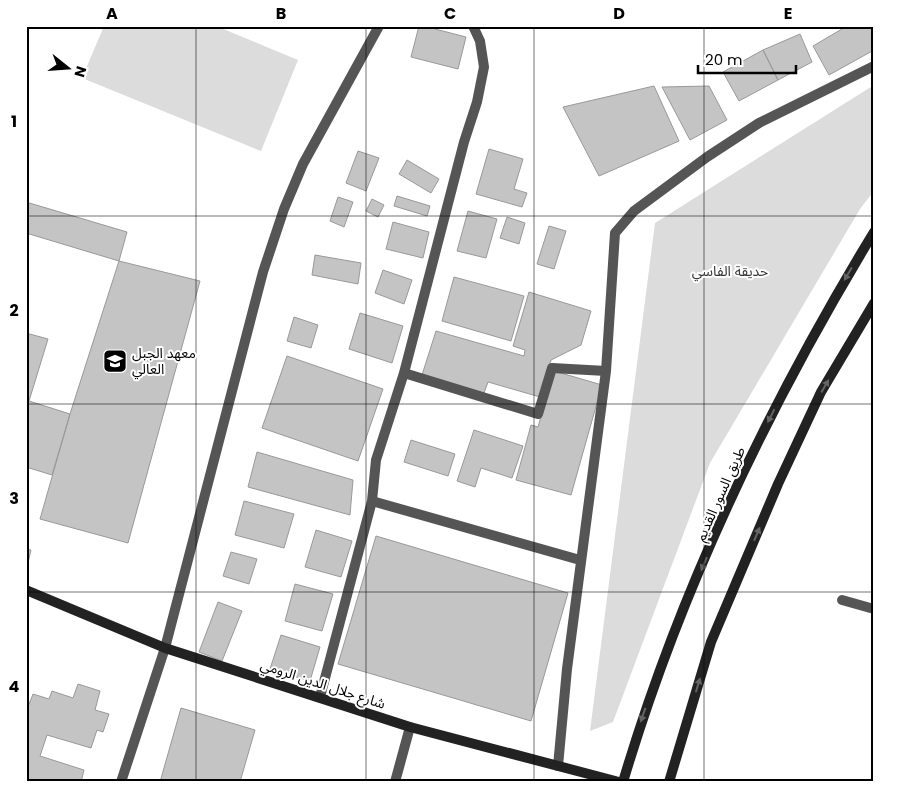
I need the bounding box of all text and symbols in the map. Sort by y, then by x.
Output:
text: A [106,2,118,25]
text: B [276,2,286,25]
text: C [444,2,456,25]
text: D [613,2,625,25]
text: E [784,2,792,25]
north arrow [42,42,92,92]
scale bar [698,42,795,74]
text: 20 m [705,49,743,70]
text: N [69,64,92,80]
text: 1 [11,110,17,133]
park label: حديقة الفاسي [692,261,768,282]
one-way arrow [844,267,853,280]
text: 2 [9,299,19,322]
place label: معهد الجبل العالي [132,343,196,380]
school or university icon: معهد الجبل العالي [102,348,128,374]
one-way arrow [820,380,829,393]
one-way arrow [767,409,775,423]
street label: طريق السور القديم [690,444,751,545]
text: 3 [9,487,19,510]
one-way arrow [753,526,761,541]
one-way arrow [699,557,707,571]
street label: شارع جلال الدين الرومي [258,654,388,715]
text: 4 [9,675,20,698]
one-way arrow [694,677,702,692]
one-way arrow [639,708,647,723]

